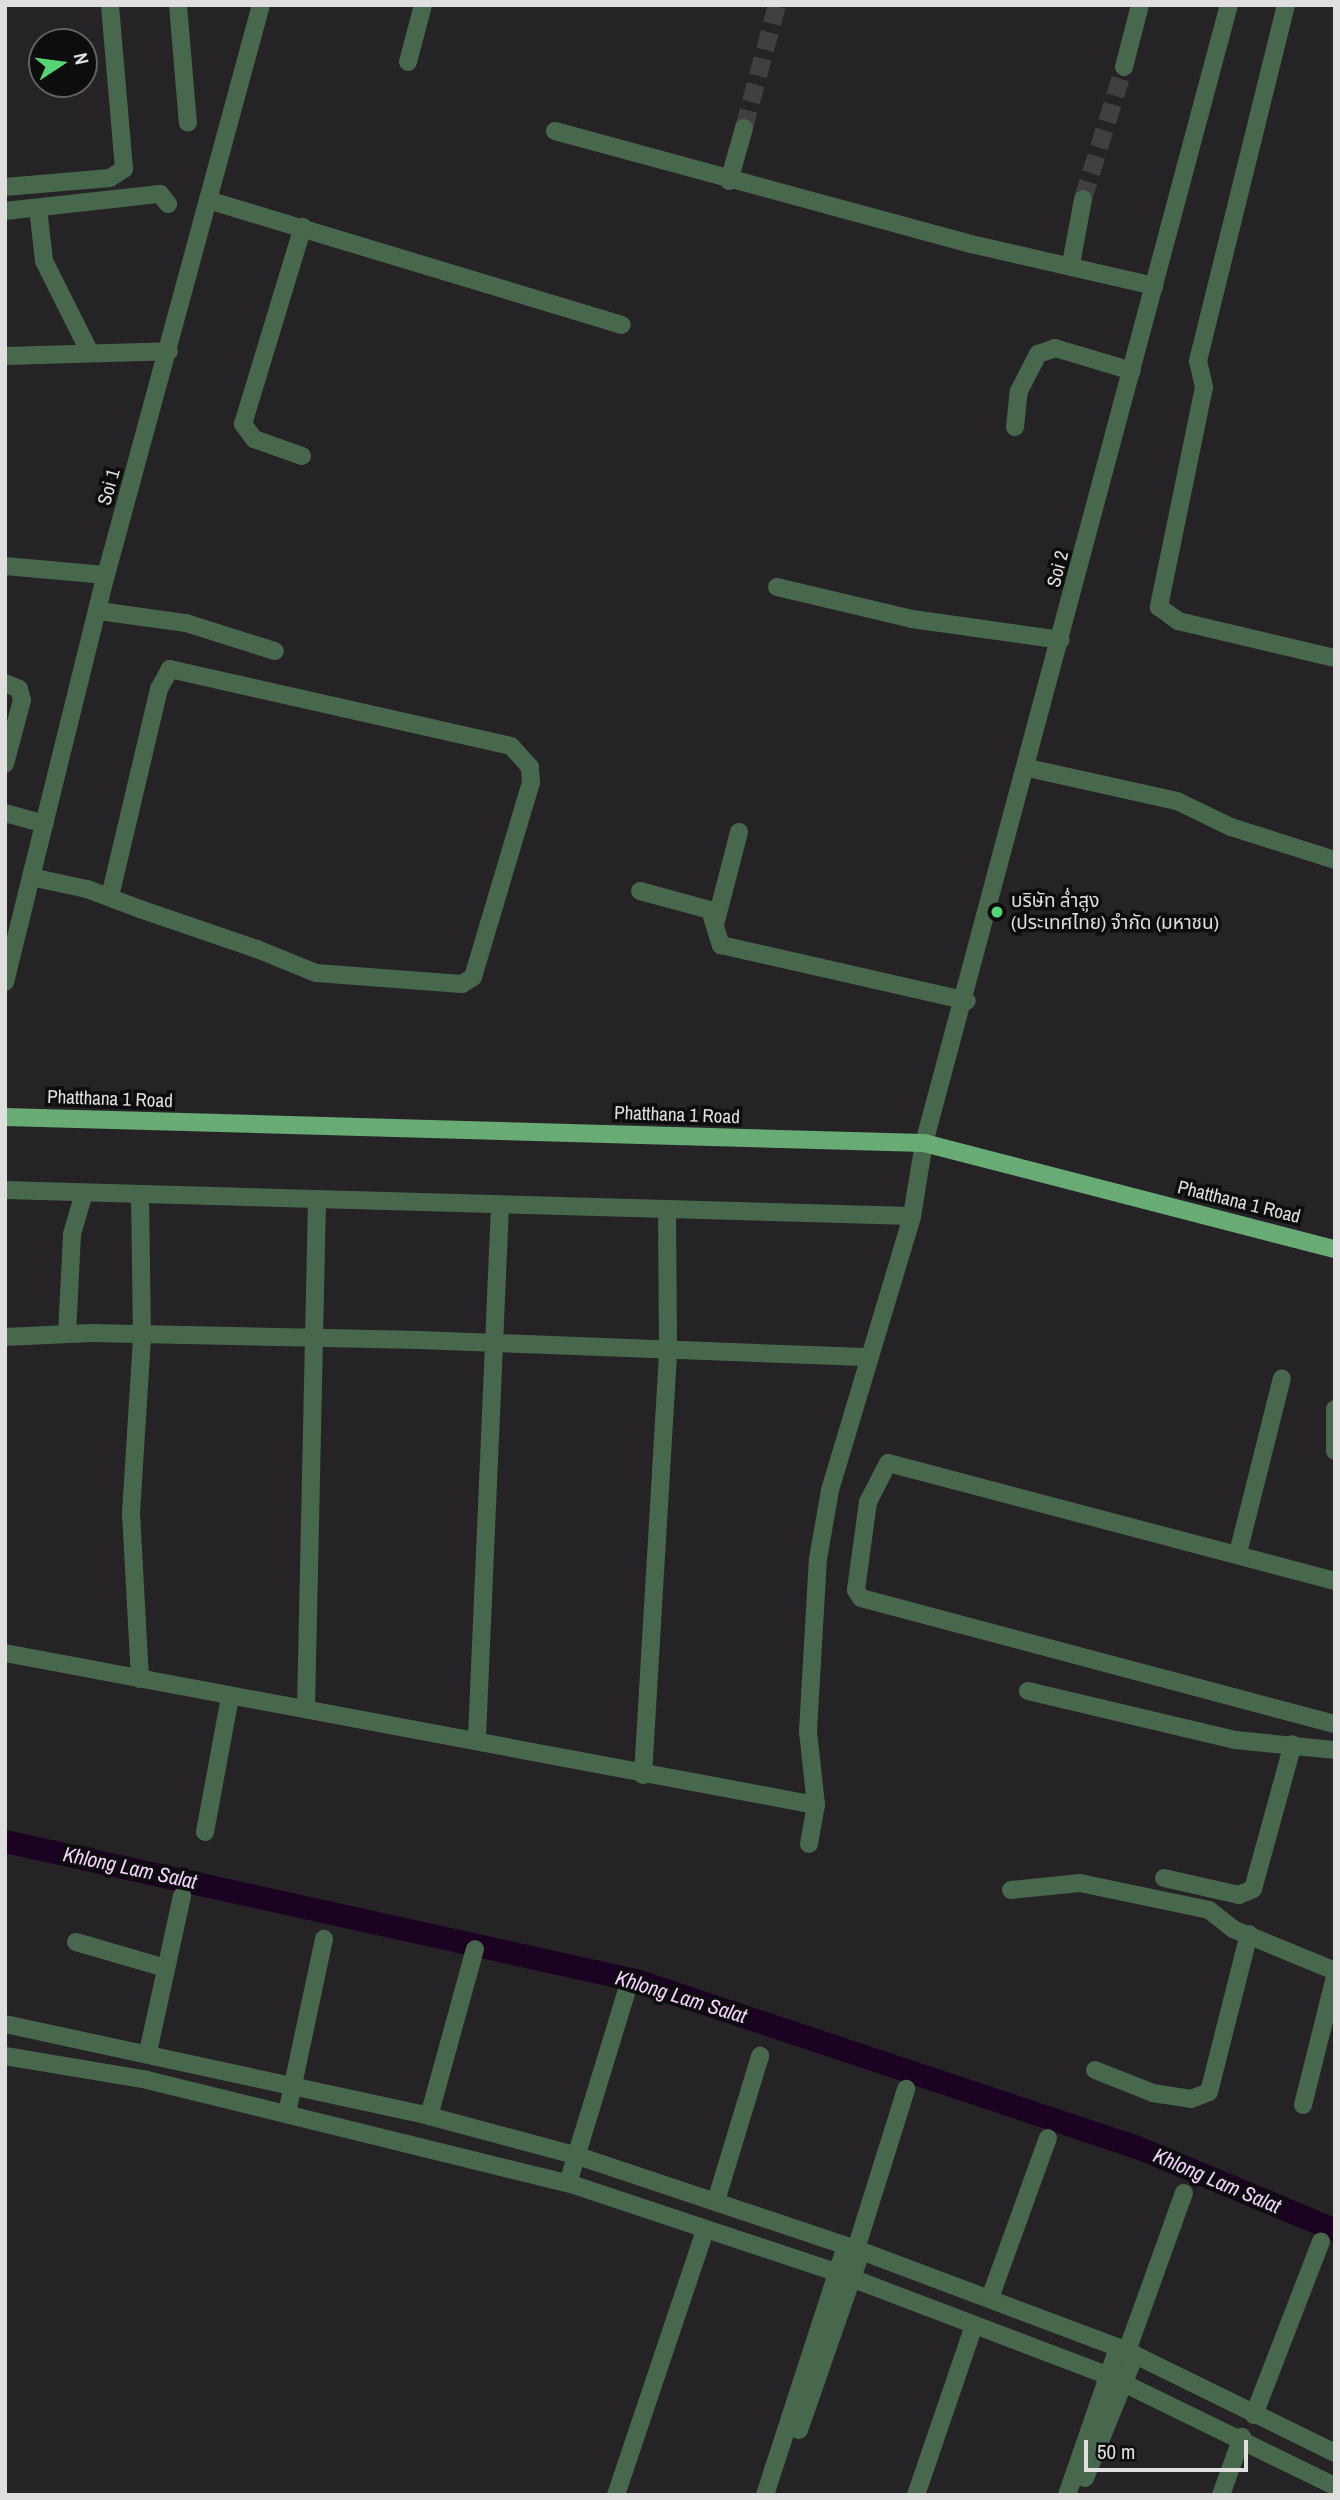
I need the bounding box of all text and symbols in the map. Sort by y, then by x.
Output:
north arrow [28,28,98,98]
text: N [68,50,95,67]
street label: Soi 1 [93,466,125,508]
street label: Soi 2 [1042,548,1074,590]
place label: บริษัท ล่ำสูง (ประเทศไทย) จำกัด (มหาชน) [1011,890,1219,934]
marker: บริษัท ล่ำสูง (ประเทศไทย) จำกัด (มหาชน) [989,904,1005,920]
street label: Phatthana 1 Road [47,1085,173,1113]
street label: Phatthana 1 Road [614,1101,740,1129]
street label: Phatthana 1 Road [1175,1176,1303,1228]
water label: Khlong Lam Salat [61,1842,199,1894]
water label: Khlong Lam Salat [612,1965,750,2029]
water label: Khlong Lam Salat [1150,2143,1284,2219]
scale bar [1088,2426,1252,2470]
text: 50 m [1097,2437,1135,2466]

